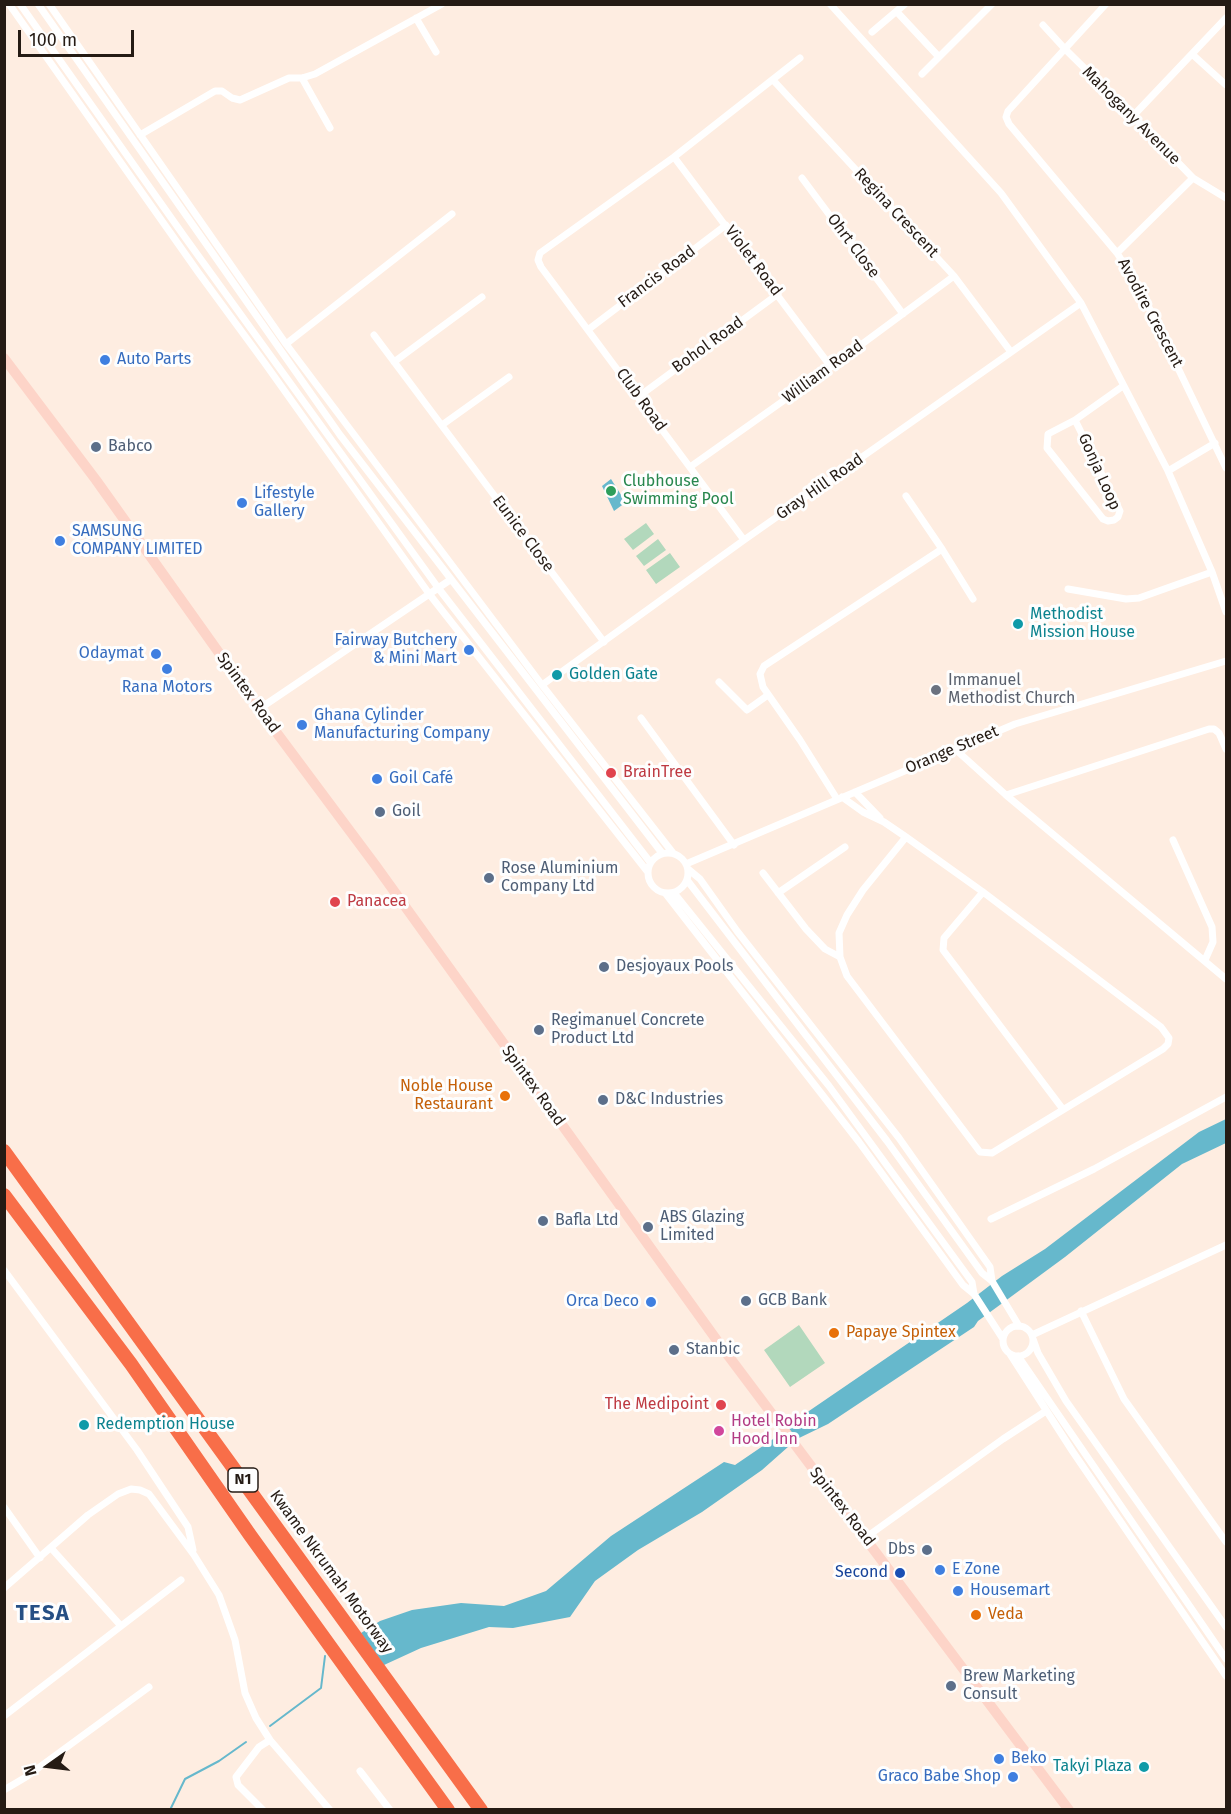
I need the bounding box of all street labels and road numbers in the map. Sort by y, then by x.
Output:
street label: Mahogany Avenue [1078,63,1184,169]
street label: Regina Crescent [850,164,942,262]
street label: Ohrt Close [823,210,883,282]
street label: Violet Road [720,222,786,300]
street label: Francis Road [615,242,699,312]
street label: Avodire Crescent [1113,255,1187,371]
street label: Bohol Road [669,313,747,377]
street label: William Road [779,336,867,408]
street label: Club Road [612,365,670,435]
street label: Gonja Loop [1074,431,1124,513]
street label: Gray Hill Road [773,450,867,524]
street label: Eunice Close [488,492,558,576]
street label: Spintex Road [212,649,284,737]
street label: Orange Street [903,722,1001,778]
street label: Spintex Road [497,1042,569,1130]
street label: Spintex Road [805,1464,879,1550]
road number: N1 [228,1468,258,1492]
street label: Kwame Nkrumah Motorway [265,1487,397,1657]

